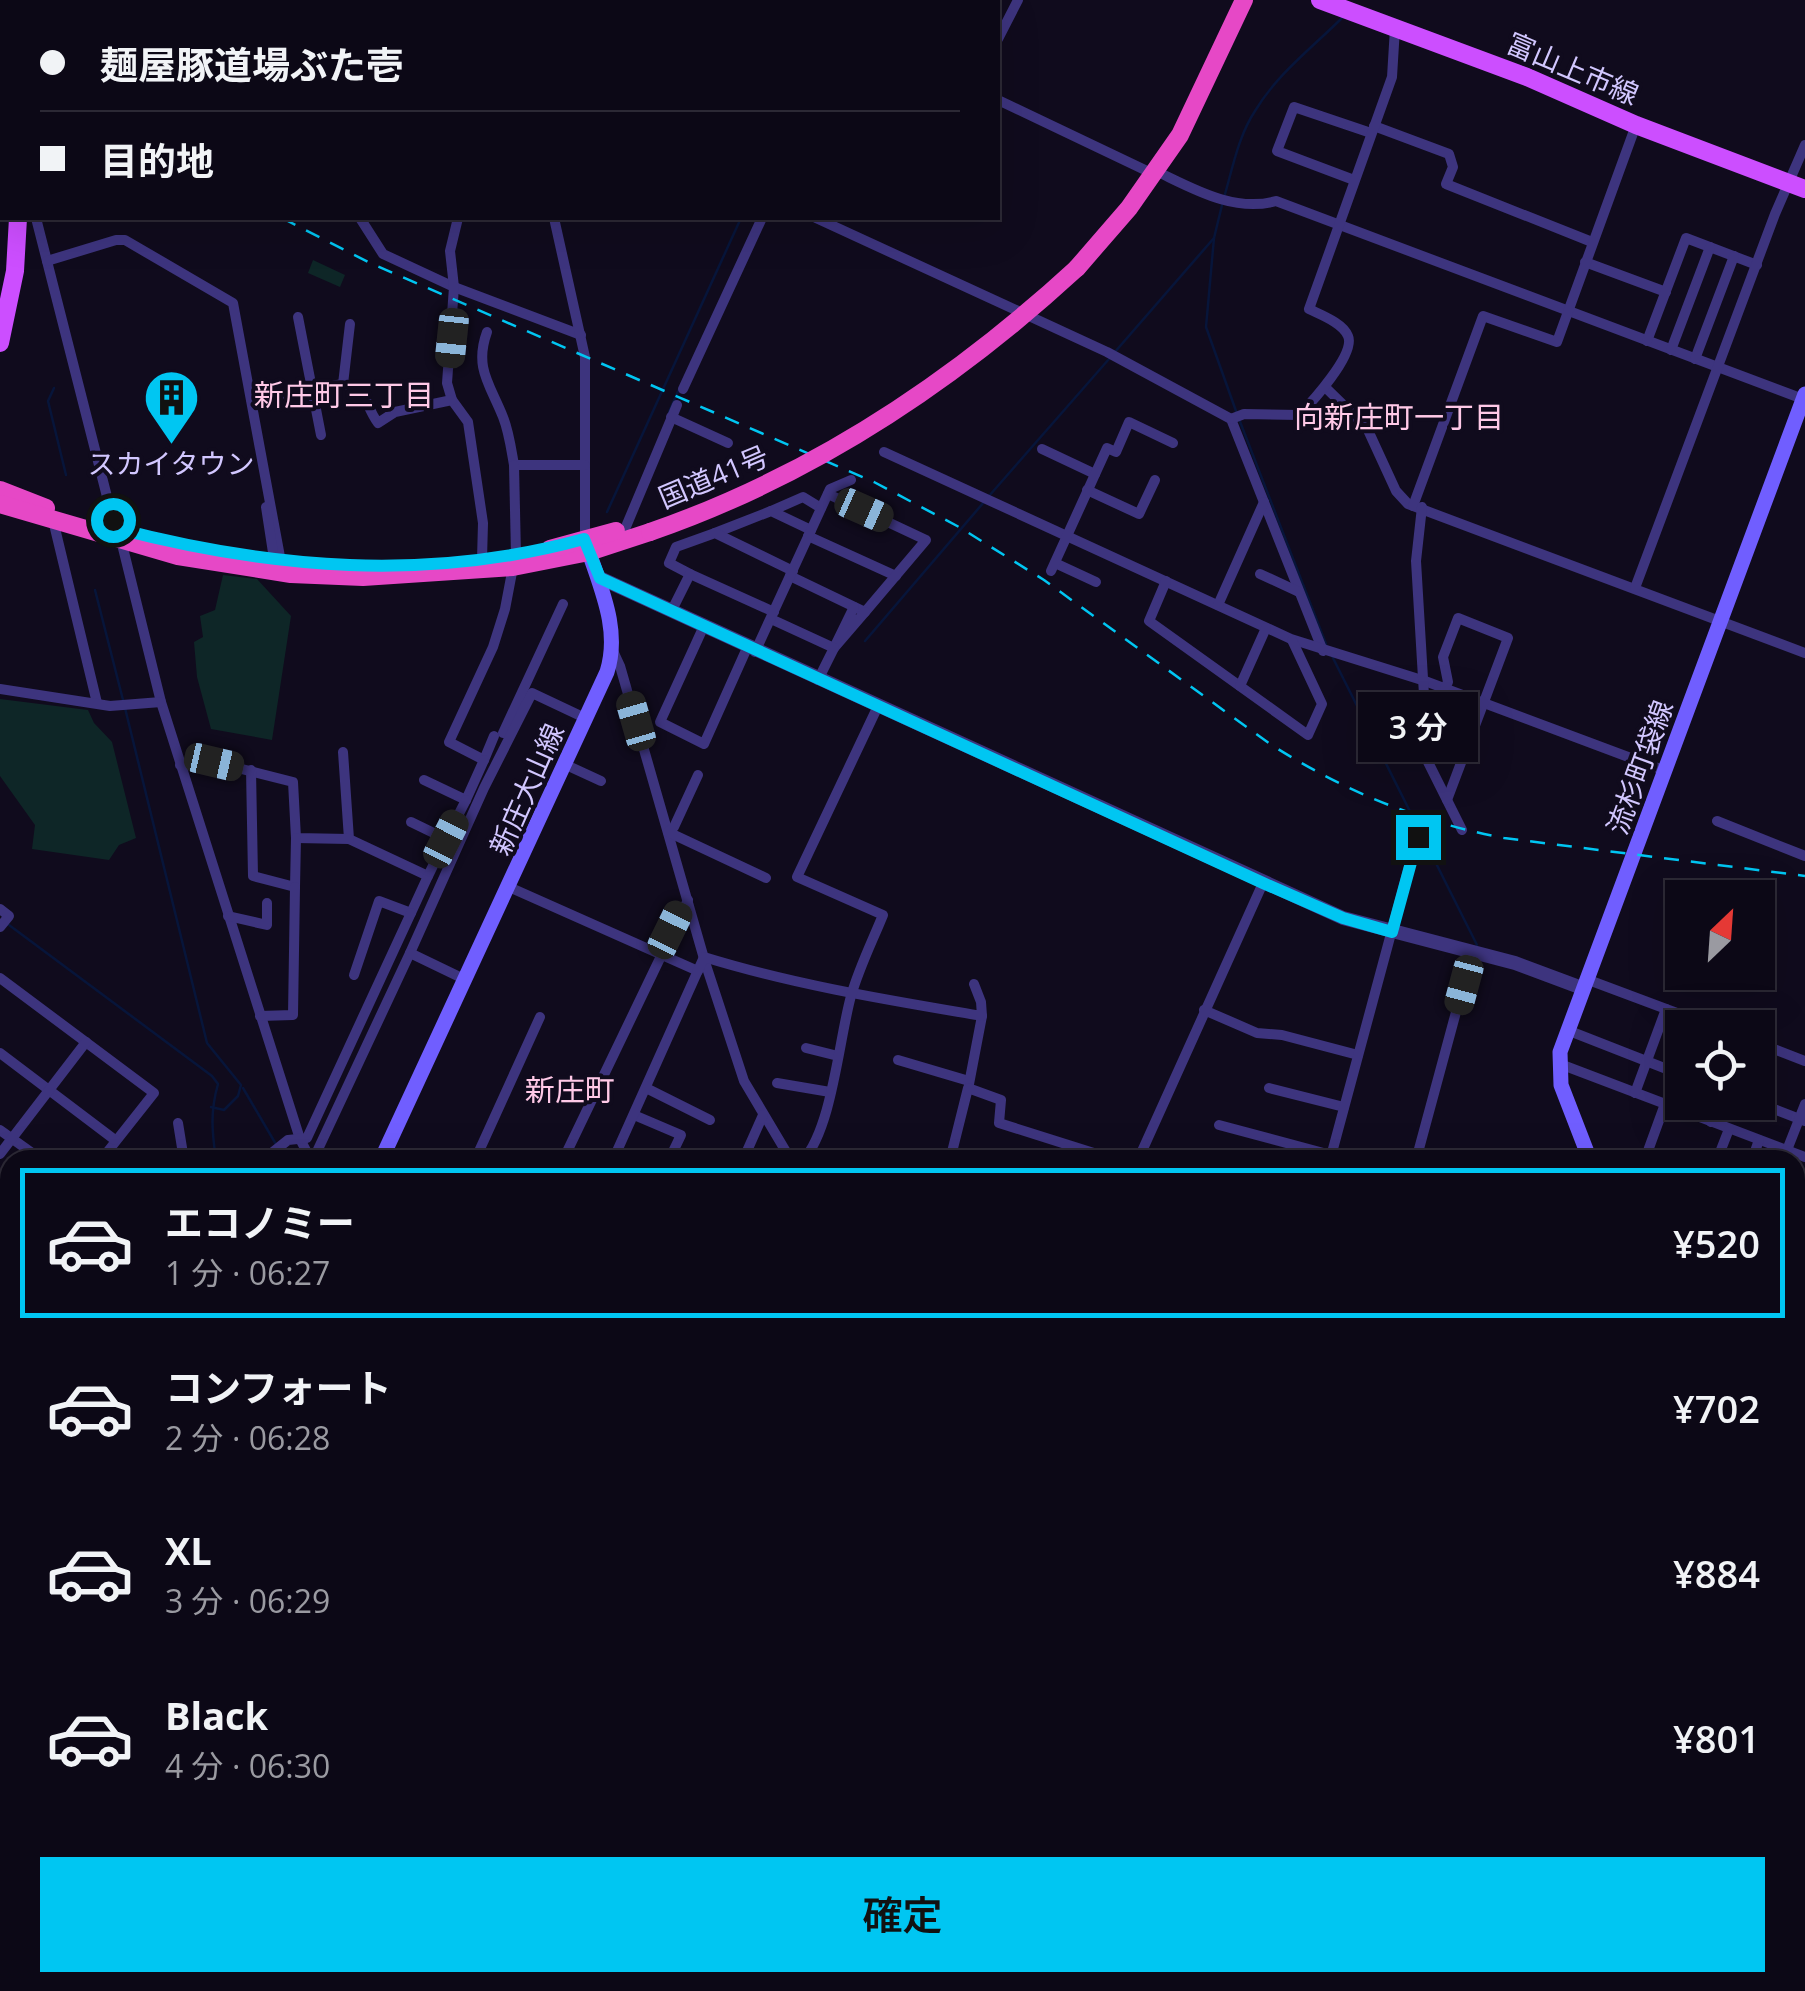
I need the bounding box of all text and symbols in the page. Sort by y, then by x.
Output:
street label: 富山上市線 [1501,23,1645,113]
text: 麺屋豚道場ぶた壱 [100,38,404,90]
text: 目的地 [100,134,214,186]
car [434,307,470,369]
building icon: スカイタウン [141,367,201,446]
district label: 新庄町三丁目 [254,374,434,415]
district label: 向新庄町一丁目 [1294,396,1504,437]
street label: 国道41号 [652,436,774,516]
place label: スカイタウン [88,444,254,482]
car [830,484,898,536]
route start [91,498,136,543]
car [613,688,659,754]
callout: 3 分 [1358,692,1478,762]
street label: 流杉町袋線 [1597,695,1681,839]
text: 3 分 [1389,705,1447,748]
street label: 新庄大山線 [480,717,572,861]
car [181,741,247,783]
car [419,805,473,873]
route end [1396,815,1441,860]
north arrow [1665,880,1775,990]
map controls [1665,880,1775,1120]
car [643,896,697,964]
car [1442,952,1486,1018]
button: locate [1665,1010,1775,1120]
district label: 新庄町 [525,1069,615,1110]
text: エコノミー [165,1196,355,1248]
icon: car [45,1198,135,1288]
text: ¥520 [1673,1217,1760,1269]
text: 1 分 · 06:27 [165,1251,330,1294]
text: コンフォート [165,1361,392,1413]
icon: car [45,1363,135,1453]
text: ¥702 [1673,1382,1760,1434]
text: 2 分 · 06:28 [165,1416,330,1459]
text: XL [165,1524,212,1576]
icon: car [45,1528,135,1618]
text: ¥884 [1673,1547,1760,1599]
text: 3 分 · 06:29 [165,1579,330,1622]
text: Black [165,1689,268,1741]
icon: car [45,1693,135,1783]
text: ¥801 [1673,1712,1760,1764]
text: 4 分 · 06:30 [165,1744,330,1787]
button: 確定 [40,1857,1765,1972]

